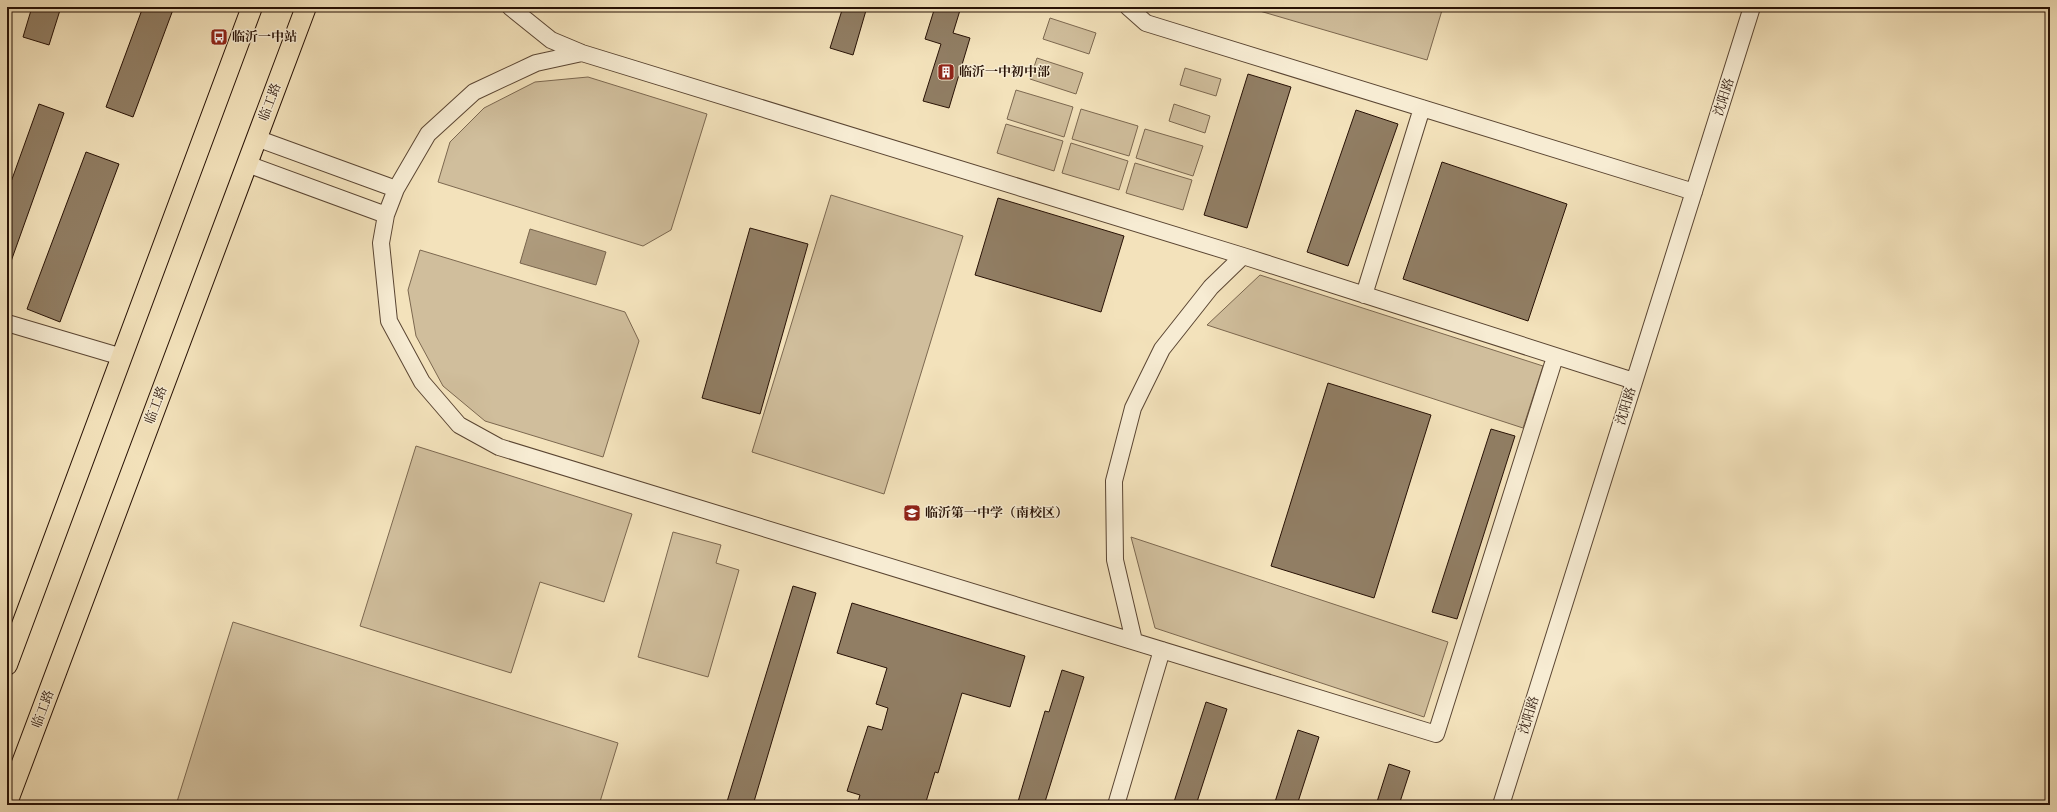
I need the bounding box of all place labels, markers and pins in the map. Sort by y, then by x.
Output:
bus stop icon: 临沂一中站 [209,27,229,47]
place label: 临沂一中站 [232,28,297,46]
building icon: 临沂一中初中部 [936,62,956,82]
place label: 临沂一中初中部 [959,63,1050,81]
school or university icon: 临沂第一中学（南校区） [902,503,922,523]
place label: 临沂第一中学（南校区） [925,504,1068,522]

